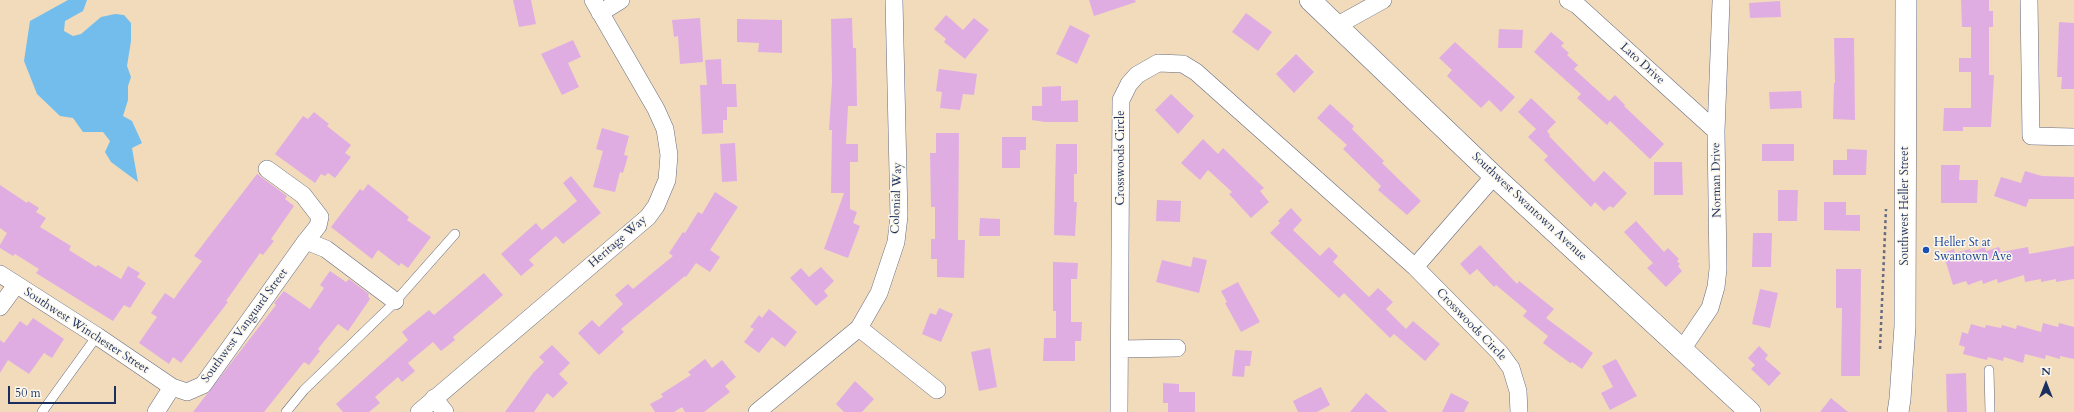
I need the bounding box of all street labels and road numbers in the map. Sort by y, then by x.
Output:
street label: Lato Drive [1617,40,1667,88]
street label: Crosswoods Circle [1114,110,1128,206]
street label: Norman Drive [1709,142,1725,218]
street label: Southwest Heller Street [1898,146,1912,266]
street label: Southwest Swantown Avenue [1468,150,1590,264]
street label: Colonial Way [889,162,905,234]
street label: Heritage Way [586,213,650,271]
street label: Southwest Vanguard Street [199,266,291,386]
street label: Southwest Winchester Street [21,285,151,377]
street label: Crosswoods Circle [1433,286,1509,364]

